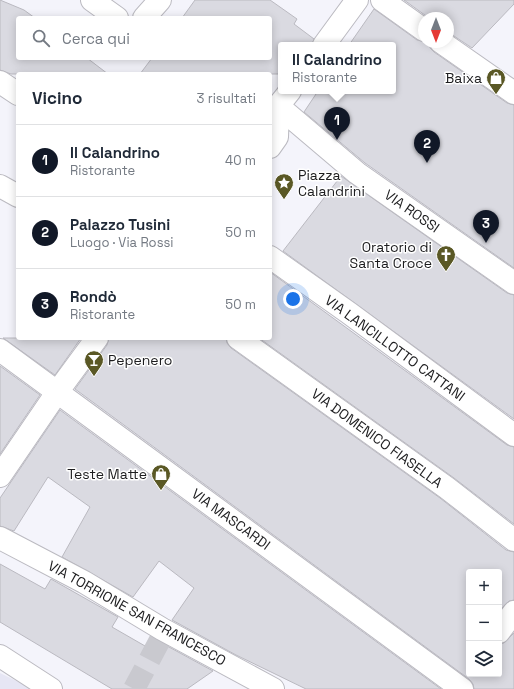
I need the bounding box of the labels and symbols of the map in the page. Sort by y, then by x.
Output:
north arrow [418,12,454,48]
shop icon: Baixa [485,67,507,95]
place label: Baixa [445,69,482,87]
pin: 1 [324,107,350,140]
pin: 2 [414,130,440,163]
place label: Piazza Calandrini [298,166,365,200]
place icon: Piazza Calandrini [273,172,295,200]
street label: VIA ROSSI [381,186,443,236]
pin: 3 [473,210,499,243]
place label: Oratorio di Santa Croce [350,238,432,272]
church icon: Oratorio di Santa Croce [435,244,457,272]
your location [283,289,303,309]
street label: VIA LANCILLOTTO CATTANI [321,291,469,405]
bar icon: Pepenero [83,349,105,377]
place label: Pepenero [108,351,172,369]
street label: VIA DOMENICO FIASELLA [308,384,446,492]
shop icon: Teste Matte [150,463,172,491]
place label: Teste Matte [67,465,147,483]
street label: VIA MASCARDI [188,484,274,554]
street label: VIA TORRIONE SAN FRANCESCO [45,556,229,670]

